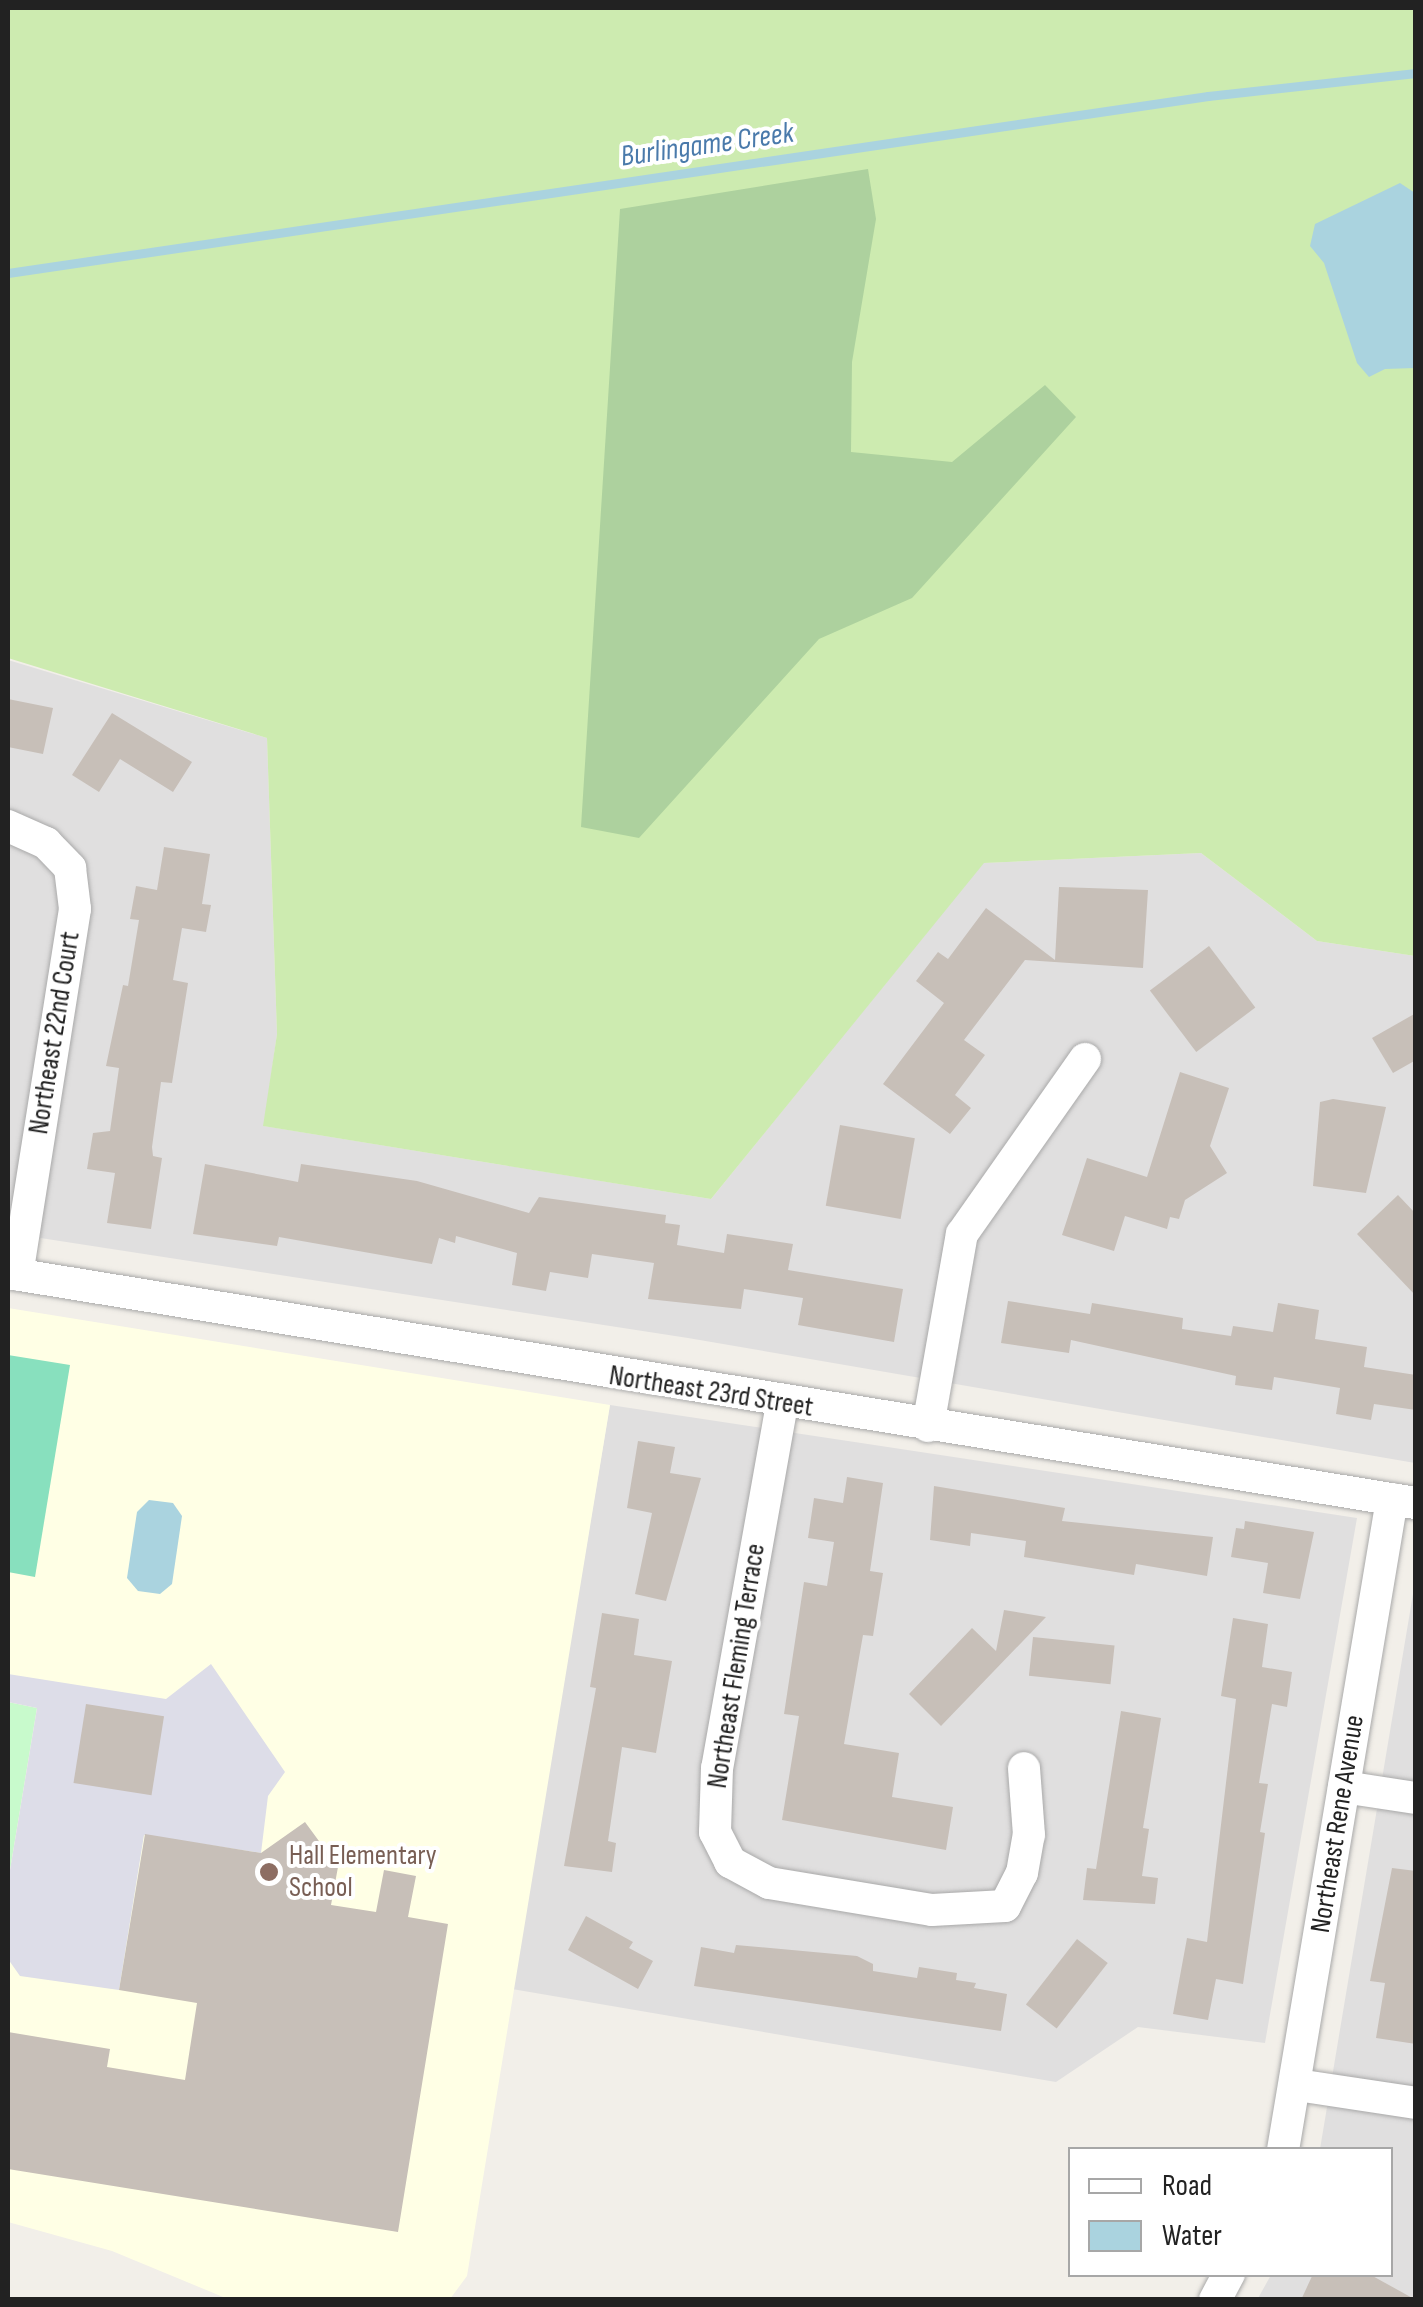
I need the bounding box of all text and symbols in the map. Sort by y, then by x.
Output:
water label: Burlingame Creek [618,115,796,175]
street label: Northeast 22nd Court [22,929,88,1137]
street label: Northeast 23rd Street [607,1359,815,1425]
street label: Northeast Fleming Terrace [701,1541,773,1791]
street label: Northeast Rene Avenue [1304,1713,1372,1935]
place label: Hall Elementary School [289,1839,437,1905]
marker: Hall Elementary School [258,1861,280,1883]
legend [1068,2147,1393,2277]
text: Road [1162,2168,1212,2204]
text: Water [1162,2218,1222,2254]

